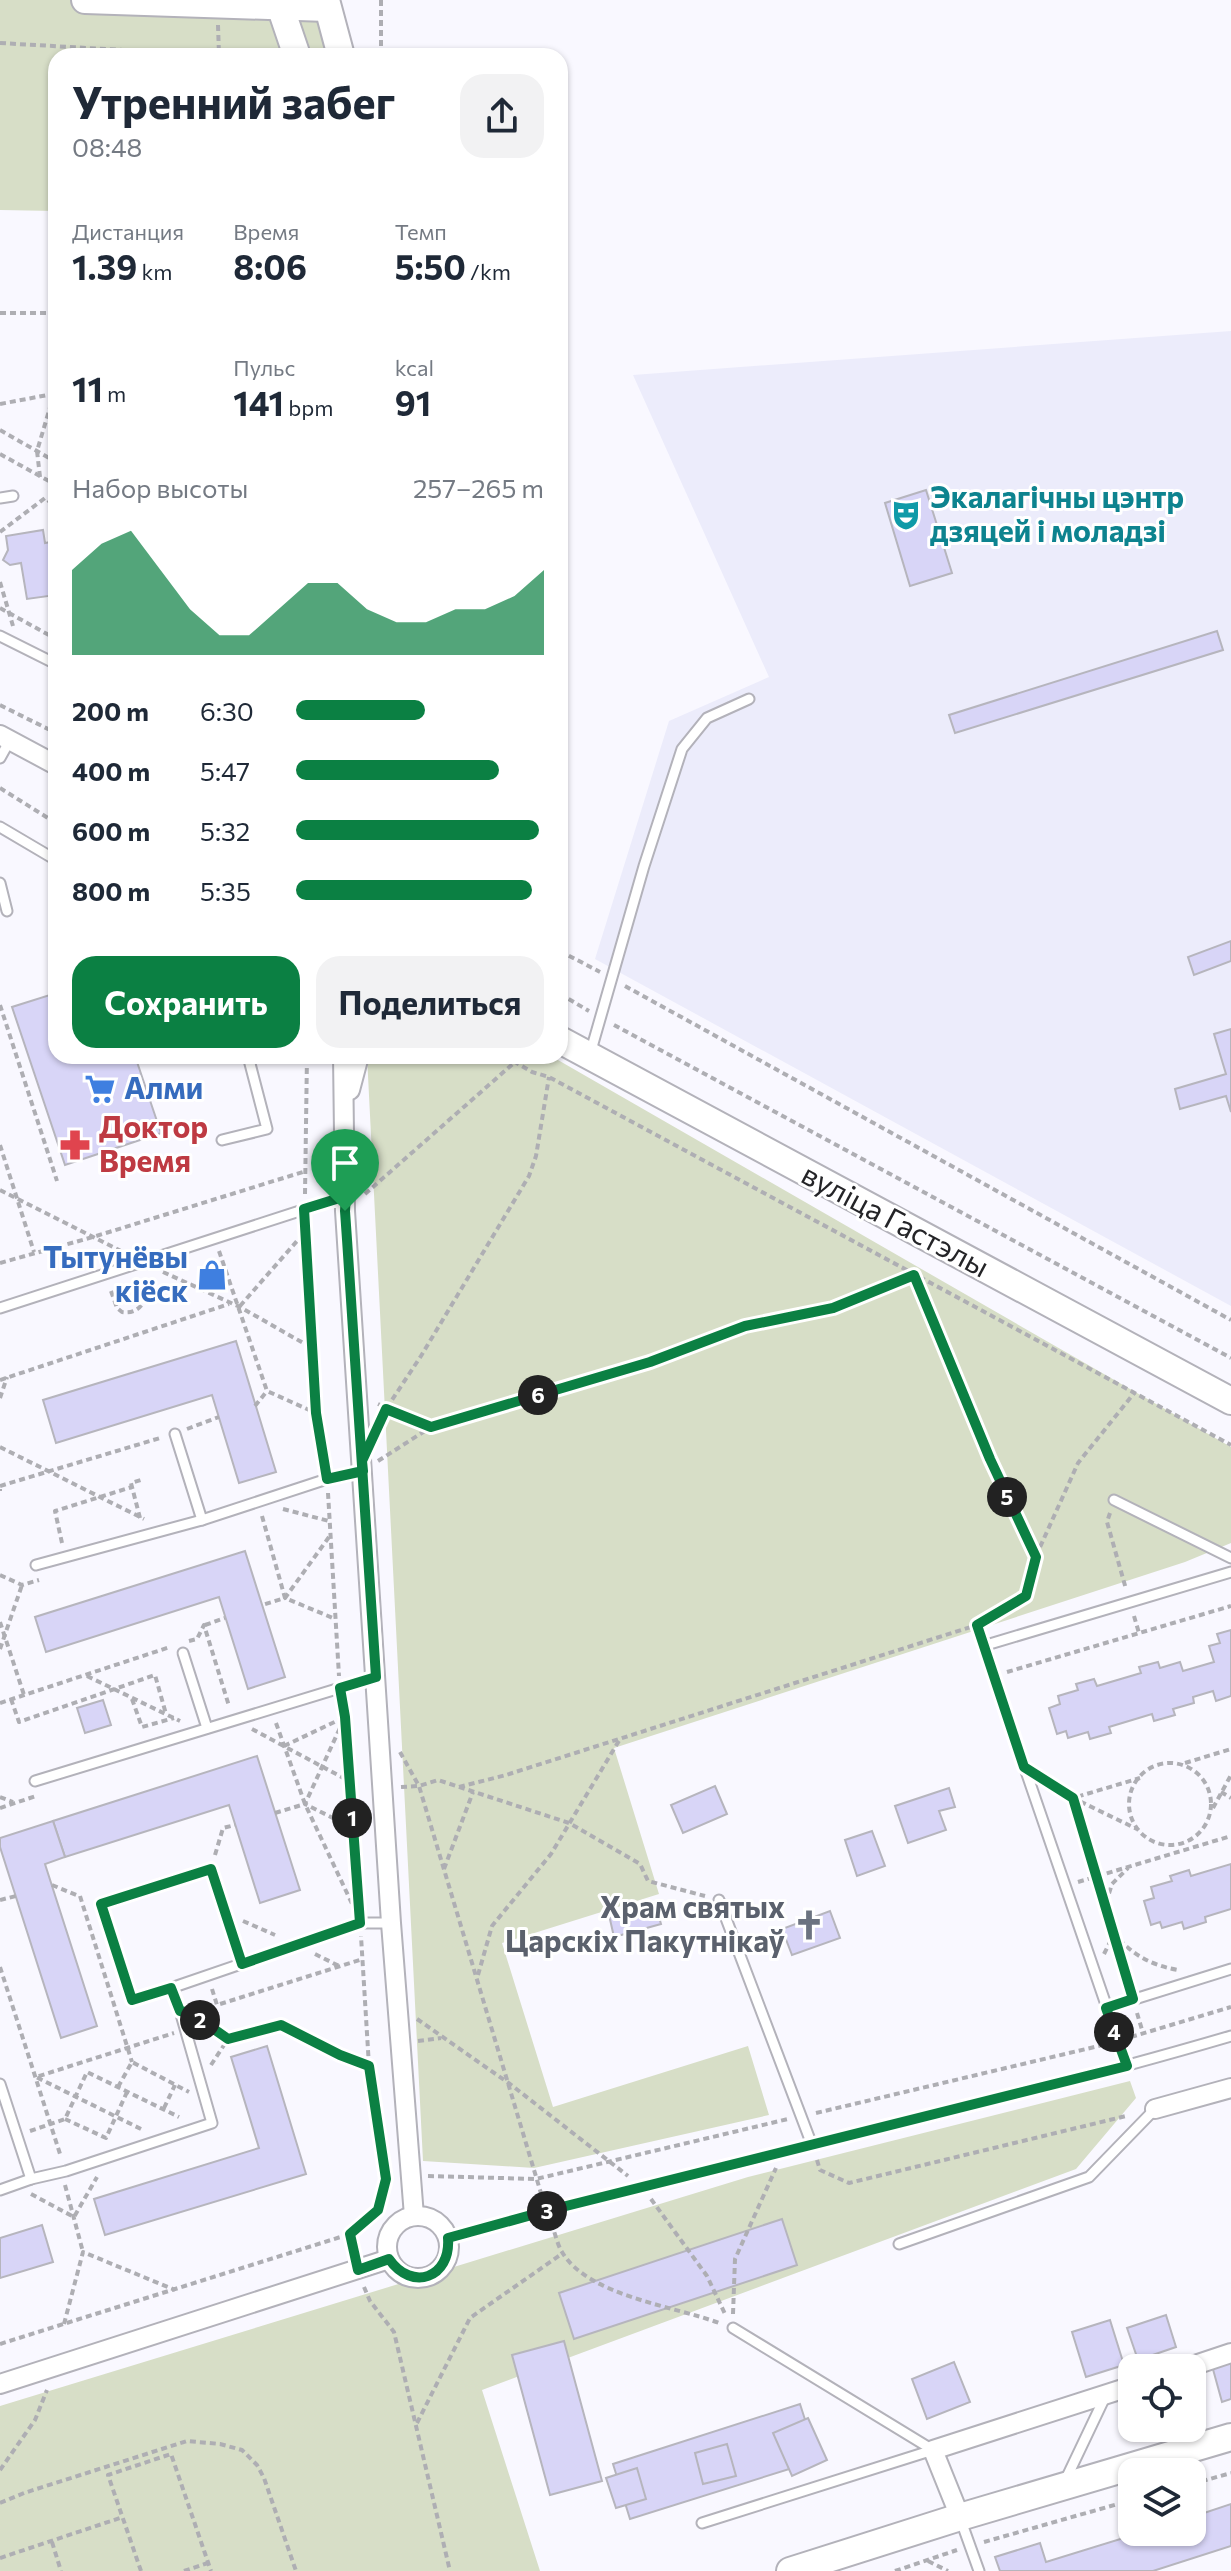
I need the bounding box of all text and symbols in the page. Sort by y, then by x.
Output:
text: Утренний забег [72,74,395,128]
button: share [460,74,544,158]
text: 08:48 [72,131,142,162]
text: Дистанция [72,218,184,245]
text: Время [233,218,299,245]
text: Темп [395,218,447,245]
text: 1.39 [72,245,137,287]
text: 8:06 [233,245,307,287]
text: 5:50 [395,245,466,287]
text: km [137,258,173,285]
text: /km [466,258,511,285]
text: Пульс [233,354,295,381]
text: kcal [395,354,434,381]
text: 11 [72,367,103,409]
text: m [103,380,126,407]
text: 141 [233,381,284,423]
text: 91 [395,381,431,423]
text: bpm [284,394,333,421]
text: Набор высоты [72,472,248,503]
text: 257–265 m [413,472,544,503]
place label: Экалагічны цэнтр дзяцей і моладзі [930,477,1184,548]
theatre icon: Экалагічны цэнтр дзяцей і моладзі [889,498,923,532]
text: 200 m [72,695,149,726]
text: 6:30 [200,695,254,726]
text: 400 m [72,755,150,786]
text: 5:47 [200,755,250,786]
text: 600 m [72,815,150,846]
text: 5:32 [200,815,250,846]
text: 800 m [72,875,150,906]
text: 5:35 [200,875,251,906]
button: Сохранить [72,956,300,1048]
button: Поделиться [316,956,544,1048]
place label: Алми [124,1068,203,1105]
supermarket icon: Алми [83,1072,117,1106]
place label: Доктор Время [99,1107,208,1178]
pharmacy icon: Доктор Время [58,1128,92,1162]
pin [311,1129,379,1211]
icon: arrive [323,1141,367,1185]
street label: вуліца Гастэлы [796,1154,996,1284]
place label: Тытунёвы кіёск [43,1237,188,1308]
shop icon: Тытунёвы кіёск [195,1258,229,1292]
pin: 6 [518,1375,558,1415]
text: 6 [531,1381,545,1408]
pin: 5 [987,1477,1027,1517]
text: 5 [1001,1483,1013,1510]
pin: 1 [332,1798,372,1838]
text: 1 [347,1804,357,1831]
place label: Храм святых Царскіх Пакутнікаў [505,1887,786,1958]
church icon: Храм святых Царскіх Пакутнікаў [792,1908,826,1942]
pin: 2 [180,2000,220,2040]
text: 2 [194,2006,206,2033]
pin: 4 [1094,2012,1134,2052]
text: 4 [1107,2018,1121,2045]
pin: 3 [527,2191,567,2231]
text: 3 [541,2197,553,2224]
map controls [1118,2354,1206,2546]
button: locate [1118,2354,1206,2442]
button: layers [1118,2458,1206,2546]

